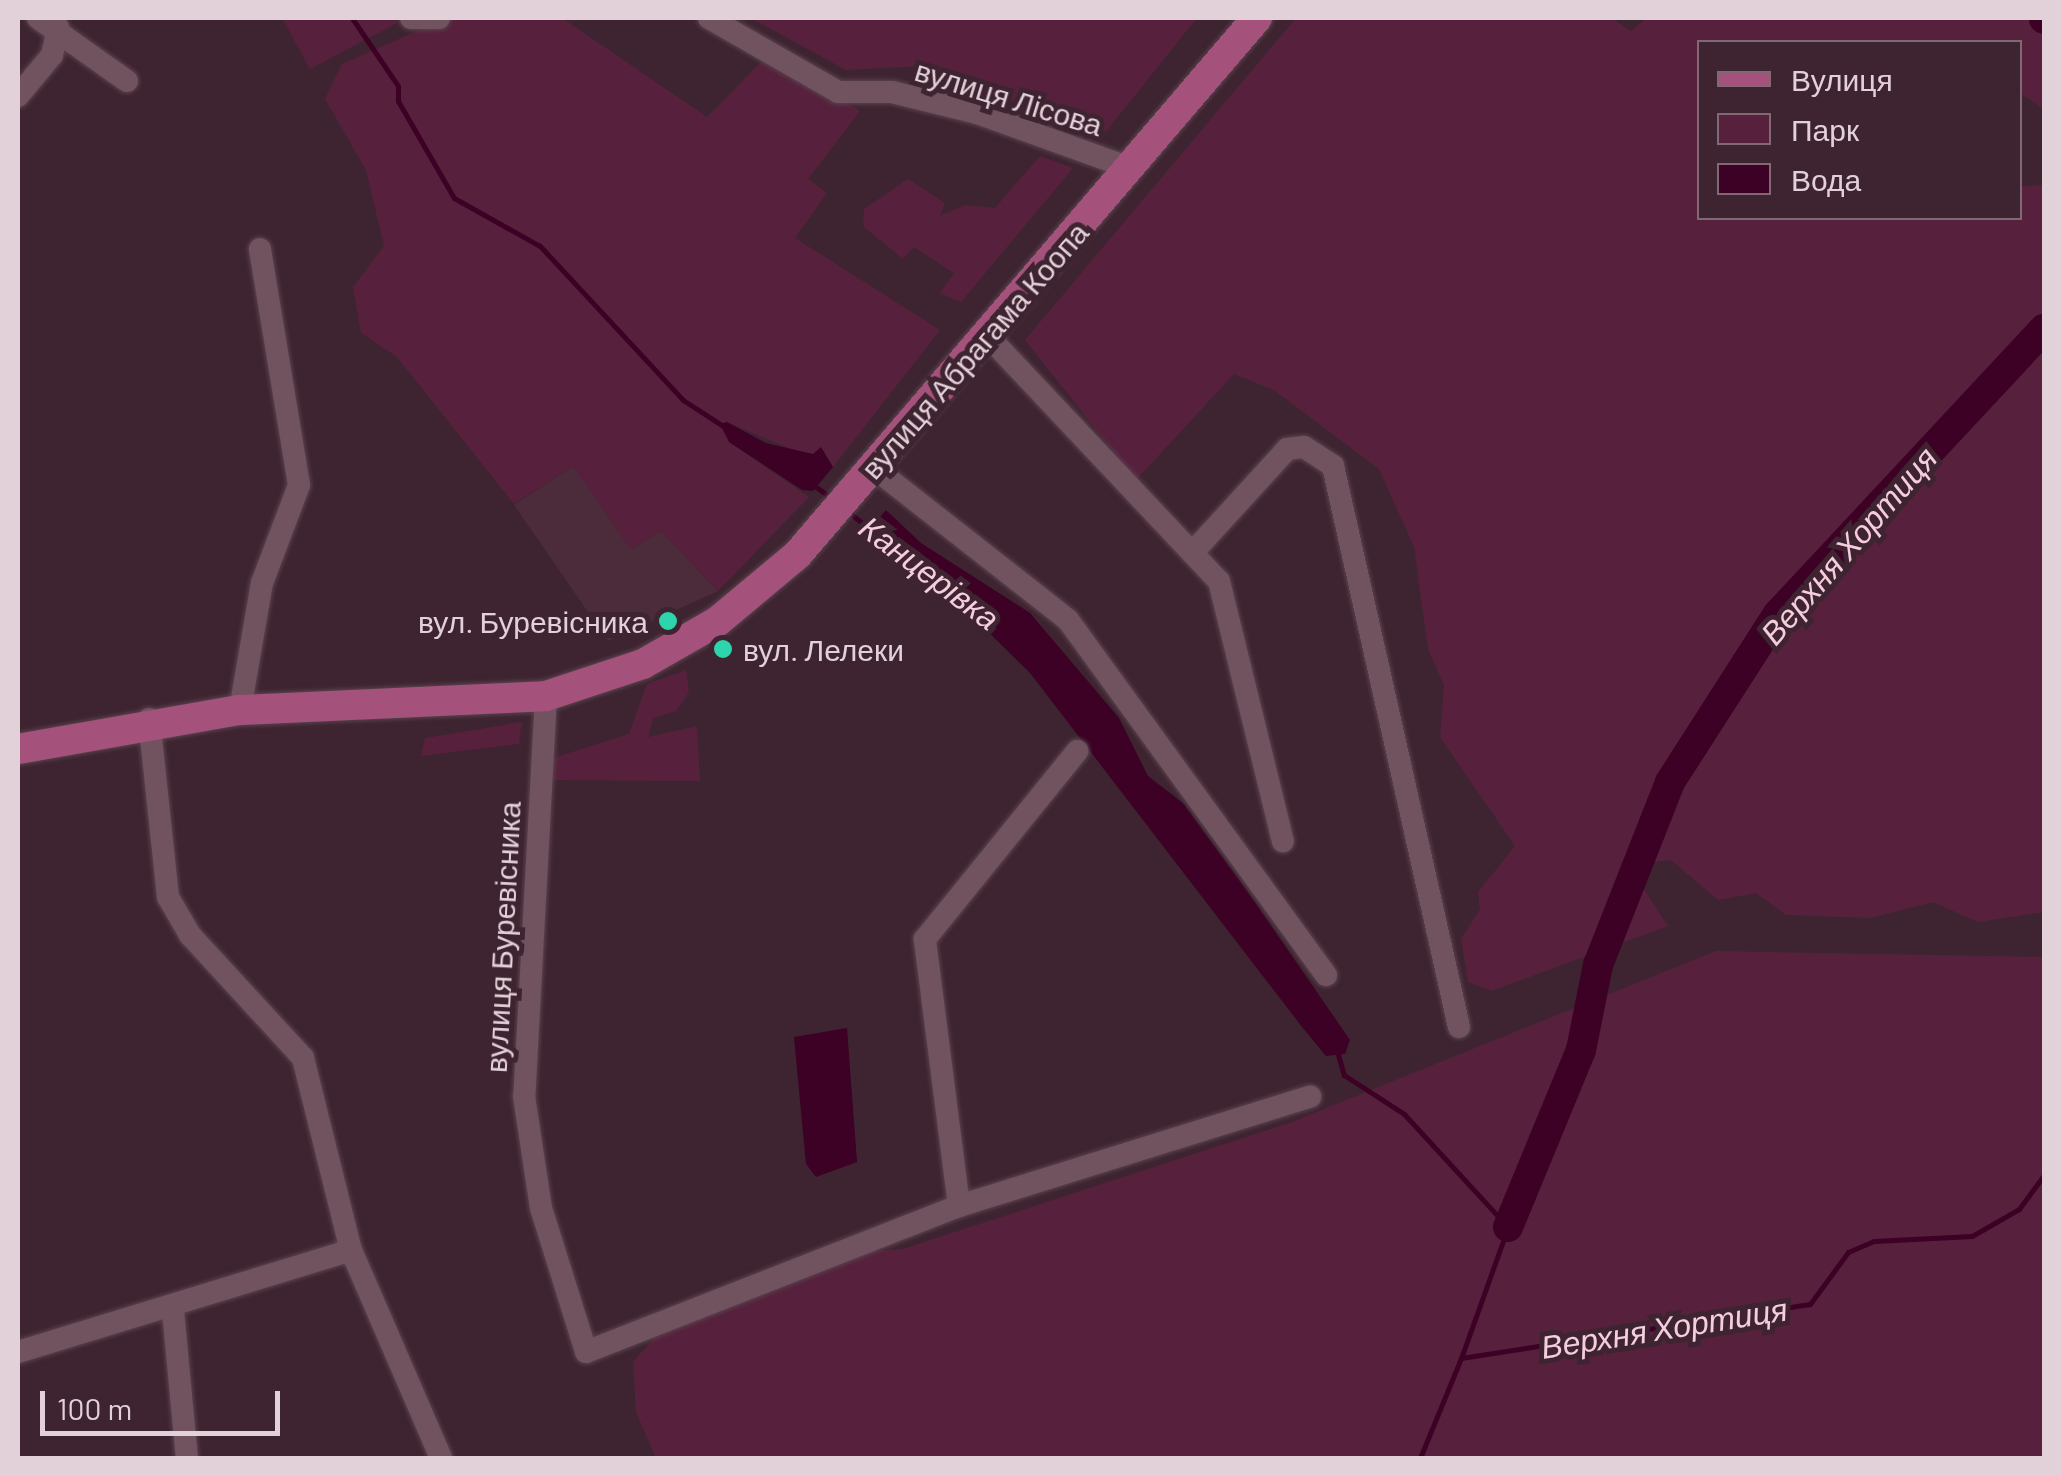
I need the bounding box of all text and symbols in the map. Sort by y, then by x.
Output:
legend [1697,40,2022,220]
street label: вулиця Лісова [911,51,1107,143]
text: Вулиця [1791,61,1893,97]
text: Парк [1791,111,1859,147]
text: Вода [1791,161,1861,197]
street label: вулиця Абрагама Коопа [853,214,1095,486]
water label: Верхня Хортиця [1752,438,1944,652]
water label: Канцерівка [853,507,1007,637]
place label: вул. Буревісника [418,603,648,639]
marker: вул. Буревісника [657,610,679,632]
place label: вул. Лелеки [743,631,904,667]
marker: вул. Лелеки [712,638,734,660]
street label: вулиця Буревісника [477,800,527,1074]
water label: Верхня Хортиця [1538,1289,1790,1365]
scale bar [45,1371,285,1433]
text: 100 m [57,1390,132,1426]

